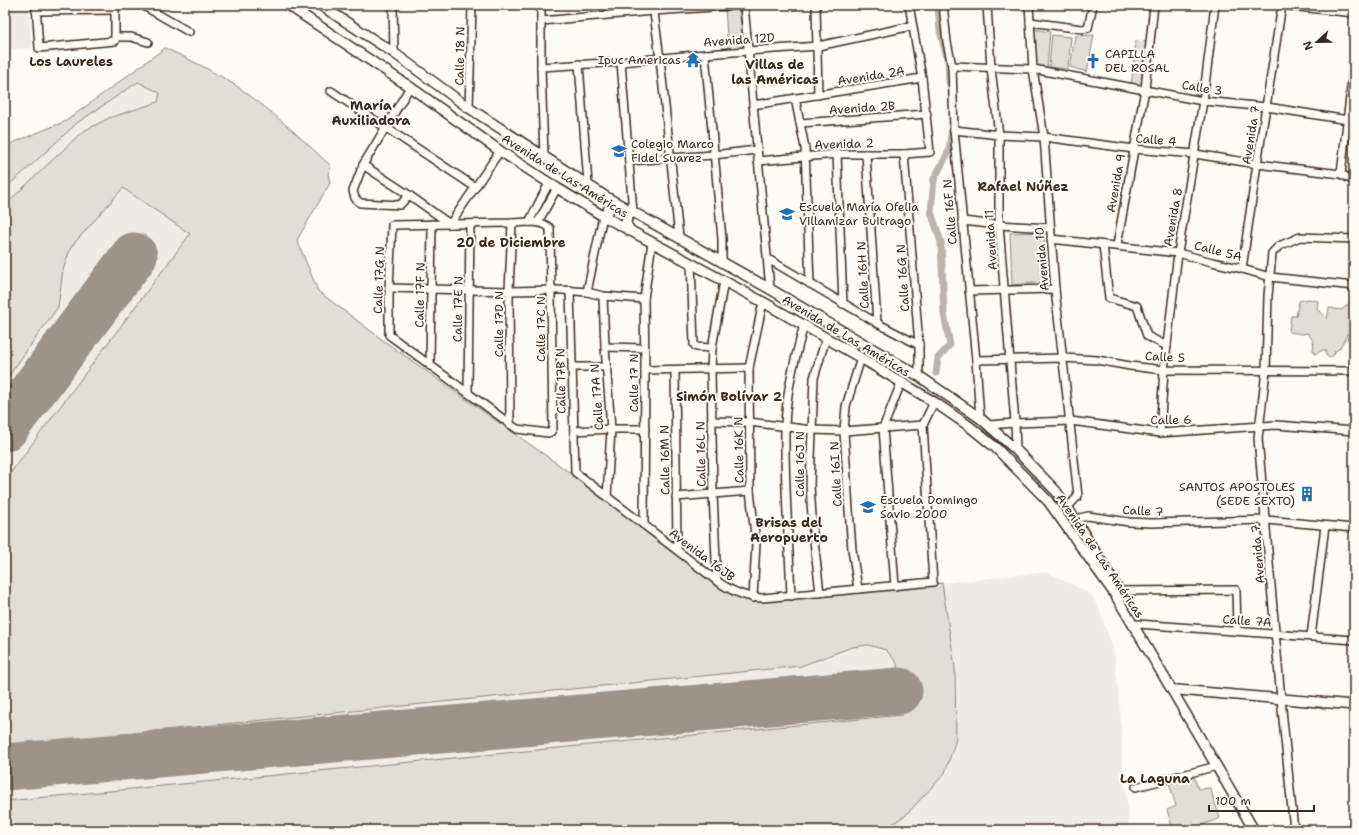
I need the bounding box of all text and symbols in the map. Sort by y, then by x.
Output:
north arrow [1297,22,1337,62]
street label: Calle 18 N [451,26,469,86]
street label: Avenida 12D [703,30,775,50]
text: N [1299,38,1317,52]
place label: CAPILLA DEL ROSAL [1105,46,1170,76]
temple icon: Ipuc Americas [684,51,702,69]
place label: Ipuc Americas [598,52,681,68]
church icon: CAPILLA DEL ROSAL [1084,52,1102,70]
district label: Los Laureles [29,53,113,70]
district label: Villas de las Américas [731,56,819,88]
street label: Avenida 2A [836,63,906,89]
street label: Calle 3 [1180,77,1224,99]
district label: María Auxiliadora [332,97,411,129]
street label: Avenida 2B [828,98,896,118]
street label: Avenida 7 [1238,104,1264,166]
street label: Avenida de Las Américas [499,130,631,222]
street label: Calle 4 [1135,130,1177,150]
street label: Avenida 2 [814,135,874,153]
place label: Colegio Marco Fidel Suarez [631,136,714,166]
school or university icon: Colegio Marco Fidel Suarez [610,142,628,160]
street label: Avenida 9 [1103,152,1129,214]
district label: Rafael Núñez [978,178,1069,195]
street label: Calle 16F N [939,179,961,245]
street label: Avenida 8 [1160,186,1186,248]
place label: Escuela María Ofelia Villamizar Buitrago [799,199,919,229]
school or university icon: Escuela María Ofelia Villamizar Buitrago [778,205,796,223]
street label: Avenida 11 [981,209,1001,271]
street label: Avenida 10 [1031,226,1053,292]
district label: 20 de Diciembre [456,234,566,251]
street label: Calle 5A [1192,237,1244,265]
street label: Calle 16H N [853,241,873,309]
street label: Calle 16G N [893,244,913,312]
street label: Calle 17G N [370,246,388,314]
street label: Calle 17F N [411,262,429,328]
street label: Calle 17E N [449,276,467,342]
street label: Calle 17D N [491,291,507,357]
street label: Avenida de Las Américas [779,291,913,381]
street label: Calle 17C N [533,296,549,362]
street label: Calle 17B N [552,348,570,414]
street label: Calle 5 [1145,348,1185,366]
street label: Calle 17 N [626,354,642,412]
street label: Calle 17A N [587,363,607,431]
district label: Simón Bolívar 2 [676,388,782,405]
street label: Calle 6 [1150,412,1192,428]
street label: Calle 16K N [730,417,748,483]
street label: Calle 16L N [692,421,710,487]
street label: Calle 16M N [656,425,674,495]
street label: Calle 16J N [792,431,808,497]
street label: Calle 16I N [826,441,846,507]
place label: SANTOS APOSTOLES (SEDE SEXTO) [1179,479,1295,509]
building icon: SANTOS APOSTOLES (SEDE SEXTO) [1298,485,1316,503]
street label: Avenida de Las Américas [1052,491,1148,621]
place label: Escuela Domingo Savio 2000 [880,492,978,522]
school or university icon: Escuela Domingo Savio 2000 [859,498,877,516]
street label: Calle 7 [1122,502,1164,520]
district label: Brisas del Aeropuerto [750,514,828,546]
street label: Avenida 7 [1247,524,1269,584]
street label: Avenida 16JB [666,525,738,585]
street label: Calle 7A [1222,611,1272,631]
district label: La Laguna [1120,770,1190,787]
scale bar [1209,787,1314,813]
text: 100 m [1215,793,1251,809]

